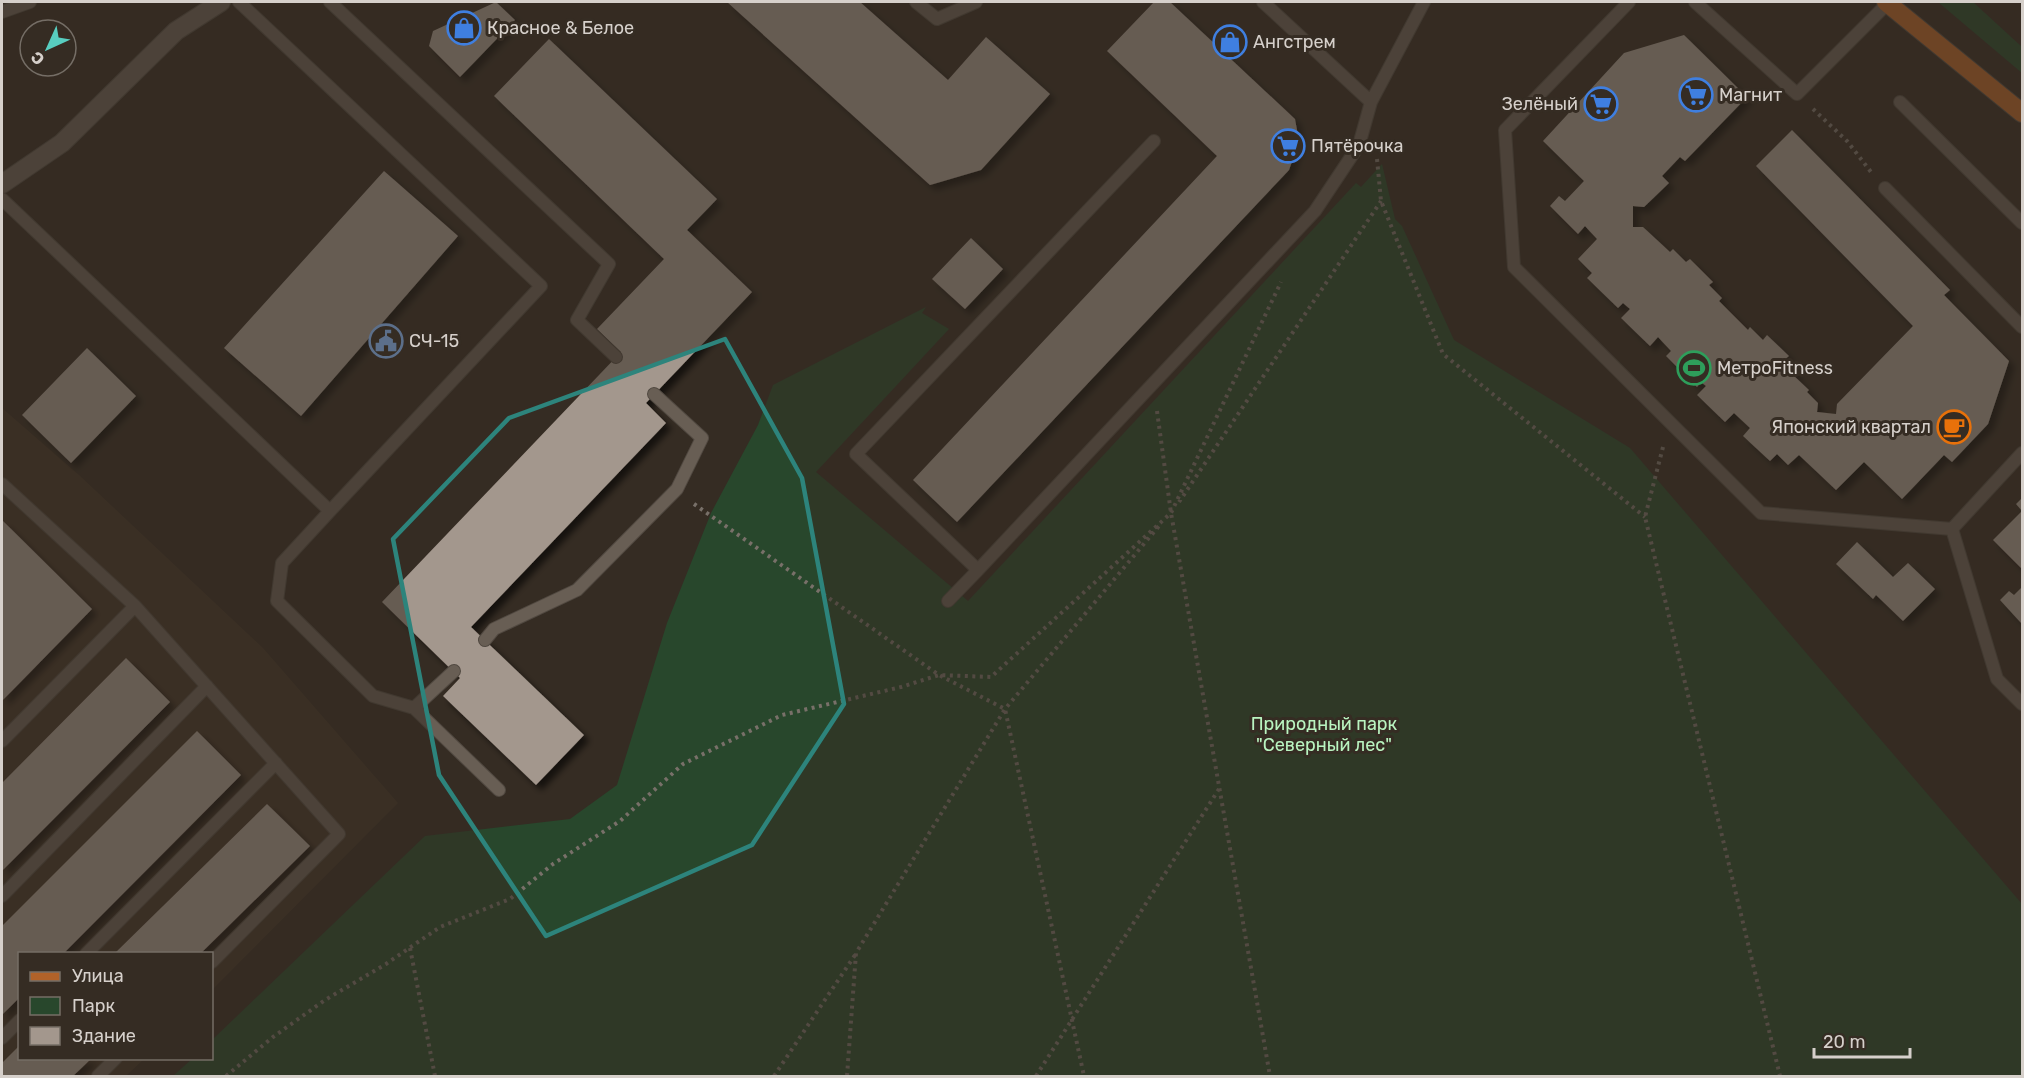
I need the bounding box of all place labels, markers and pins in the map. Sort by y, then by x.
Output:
shop icon: Красное & Белое [446,10,482,46]
place label: Красное & Белое [487,17,634,39]
shop icon: Ангстрем [1212,24,1248,60]
place label: Ангстрем [1253,31,1336,53]
supermarket icon: Магнит [1678,77,1714,113]
place label: Магнит [1719,84,1782,106]
supermarket icon: Зелёный [1583,86,1619,122]
place label: Зелёный [1502,93,1578,115]
supermarket icon: Пятёрочка [1270,128,1306,164]
place label: Пятёрочка [1311,135,1404,157]
public building icon: СЧ-15 [368,323,404,359]
place label: СЧ-15 [409,330,459,352]
sports icon: МетроFitness [1676,350,1712,386]
place label: МетроFitness [1717,357,1833,379]
cafe icon: Японский квартал [1936,409,1972,445]
place label: Японский квартал [1771,416,1931,438]

